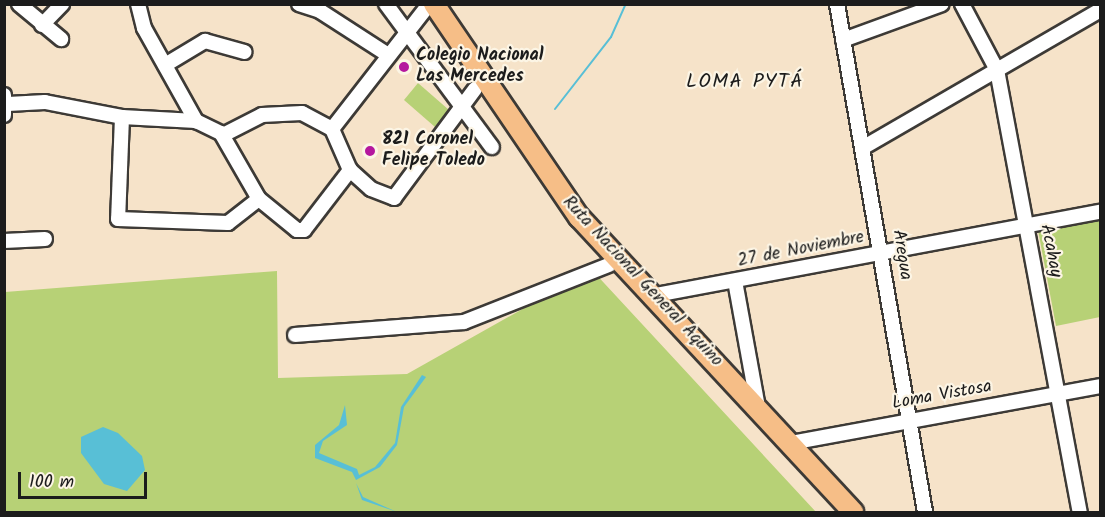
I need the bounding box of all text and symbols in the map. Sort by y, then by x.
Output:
place label: Colegio Nacional Las Mercedes [416,46,544,88]
marker: Colegio Nacional Las Mercedes [397,60,411,74]
district label: LOMA PYTÁ [686,70,804,94]
place label: 821 Coronel Felipe Toledo [382,130,485,172]
marker: 821 Coronel Felipe Toledo [363,144,377,158]
street label: Ruta Nacional General Aquino [557,192,727,372]
street label: Acahay [1034,222,1066,280]
street label: 27 de Noviembre [736,227,866,273]
street label: Aregua [886,228,916,282]
street label: Loma Vistosa [891,377,993,415]
scale bar [21,460,150,498]
text: 100 m [29,468,74,497]

